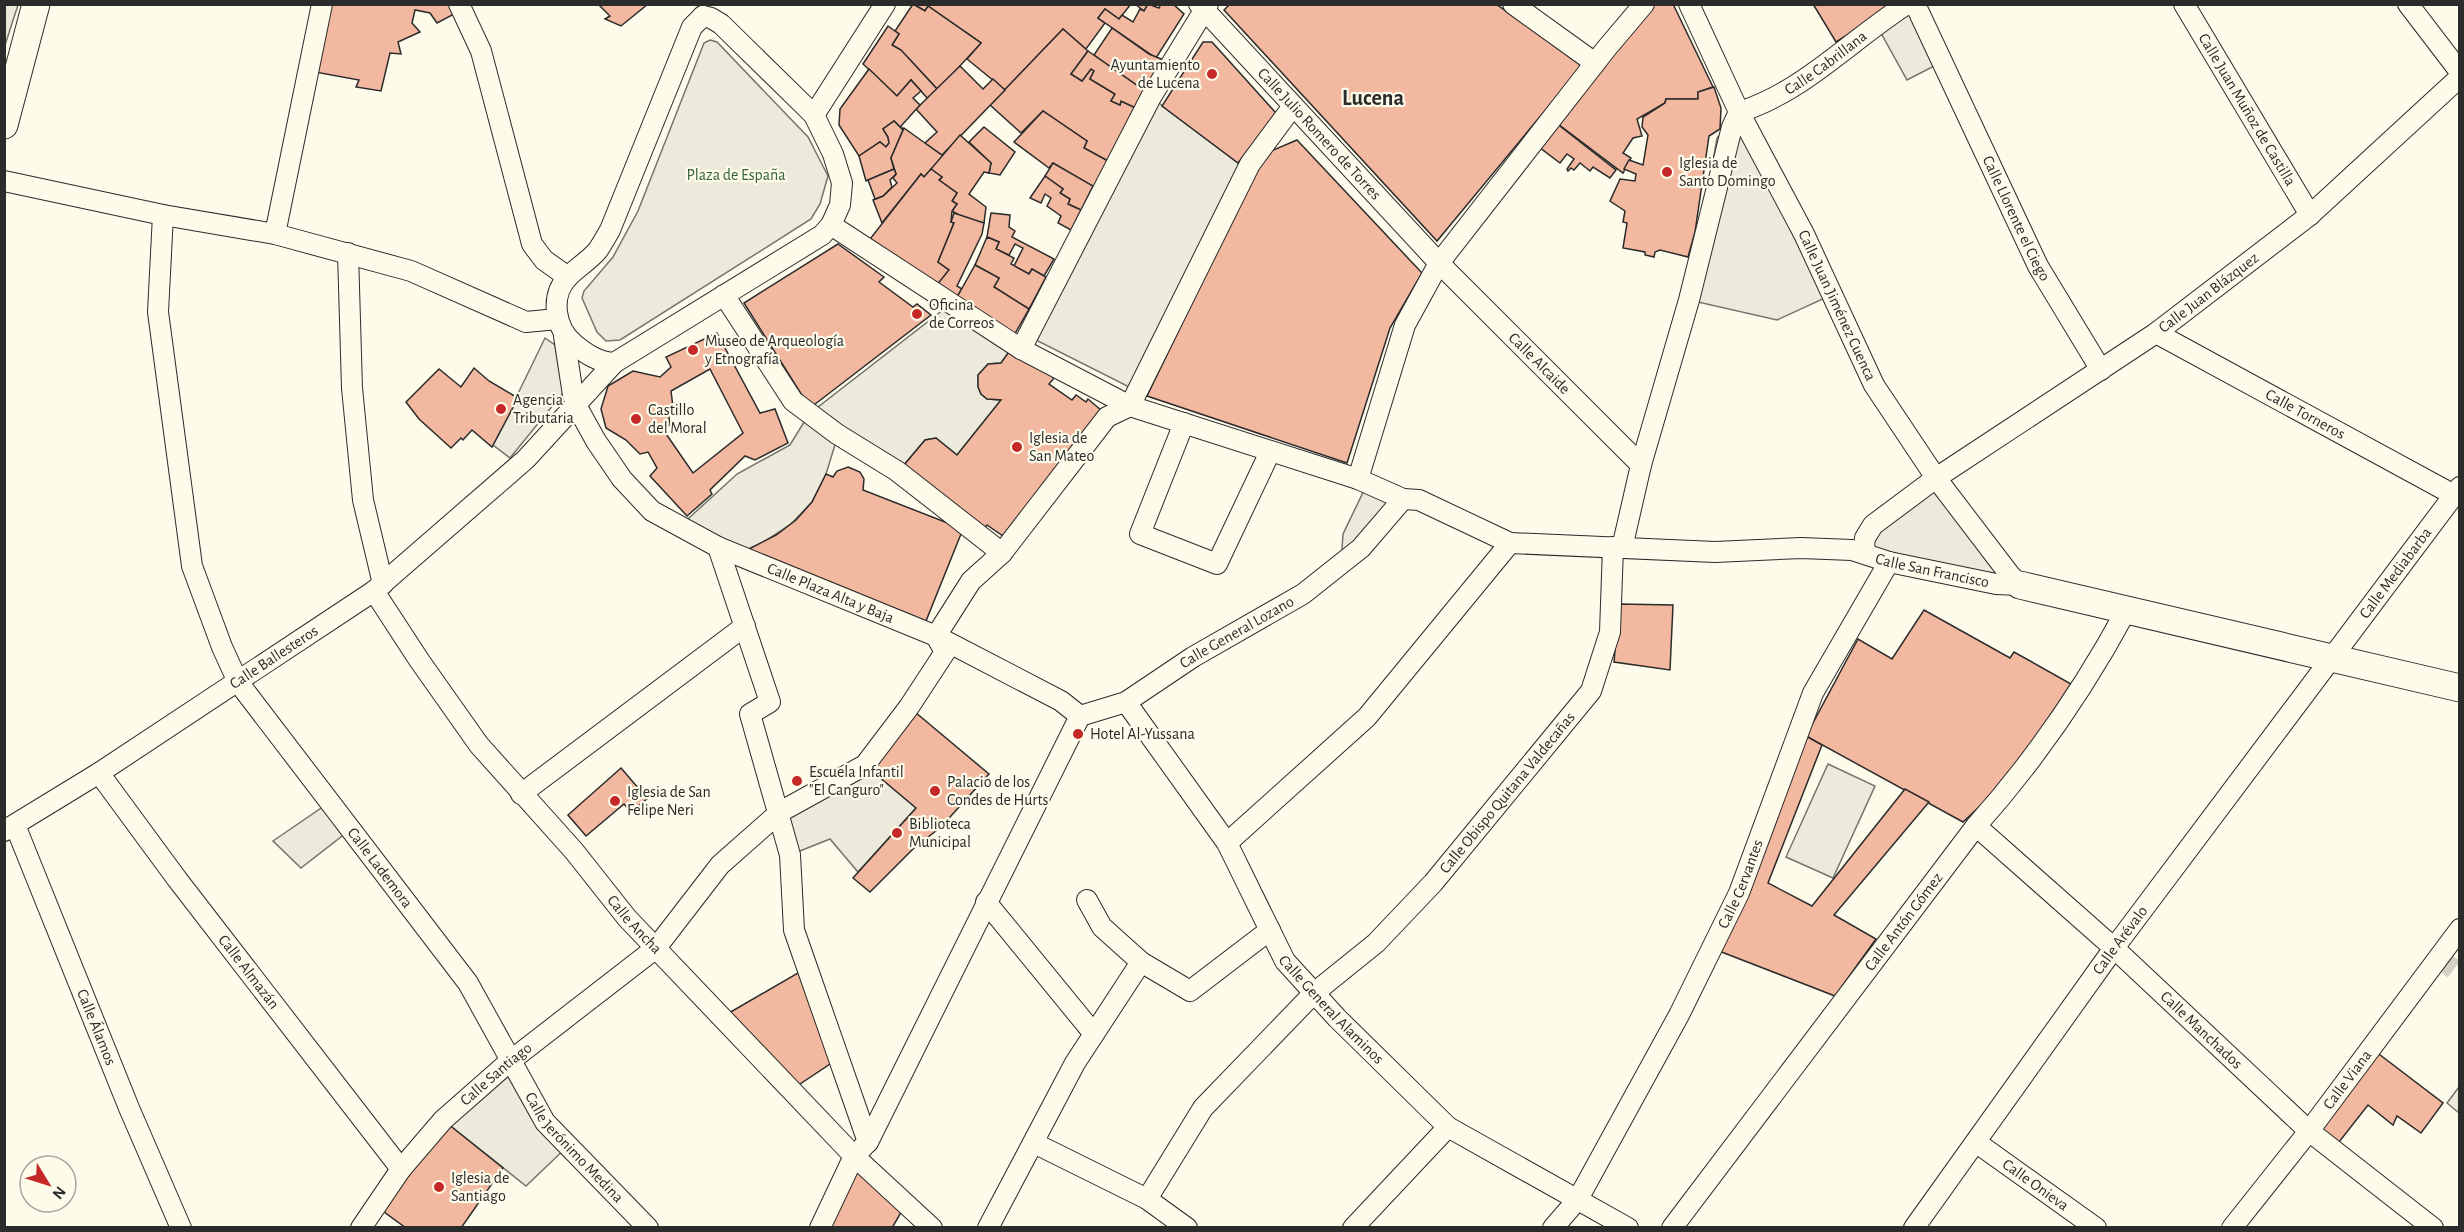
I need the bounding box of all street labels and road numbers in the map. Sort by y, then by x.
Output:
street label: Calle Cabrillana [1782,28,1870,98]
street label: Calle Juan Muñoz de Castilla [2195,31,2299,189]
street label: Calle Julio Romero de Torres [1255,65,1384,203]
street label: Calle Llorente el Ciego [1979,153,2053,284]
street label: Calle Juan Jiménez Cuenca [1795,228,1879,383]
street label: Calle Juan Blázquez [2156,249,2262,336]
street label: Calle Alcaide [1505,329,1573,397]
street label: Calle Torneros [2263,386,2348,442]
street label: Calle Mediabarba [2356,524,2435,621]
street label: Calle San Francisco [1873,550,1991,590]
street label: Calle Plaza Alta y Baja [765,560,896,626]
street label: Calle General Lozano [1177,593,1297,672]
street label: Calle Ballesteros [227,622,321,692]
street label: Calle Obispo Quitana Valdecañas [1436,709,1578,876]
street label: Calle Lademora [344,825,416,911]
street label: Calle Cervantes [1715,837,1766,931]
street label: Calle Antón Gómez [1862,869,1946,974]
street label: Calle Ancha [604,892,665,957]
street label: Calle Arévalo [2090,903,2151,978]
street label: Calle Almazán [215,932,282,1012]
street label: Calle General Alaminos [1276,953,1387,1067]
street label: Calle Álamos [74,987,119,1068]
street label: Calle Manchados [2157,988,2245,1072]
street label: Calle Santiago [457,1039,535,1109]
street label: Calle Viana [2320,1047,2375,1112]
street label: Calle Jerónimo Medina [522,1089,627,1206]
street label: Calle Onieva [1999,1156,2072,1214]

